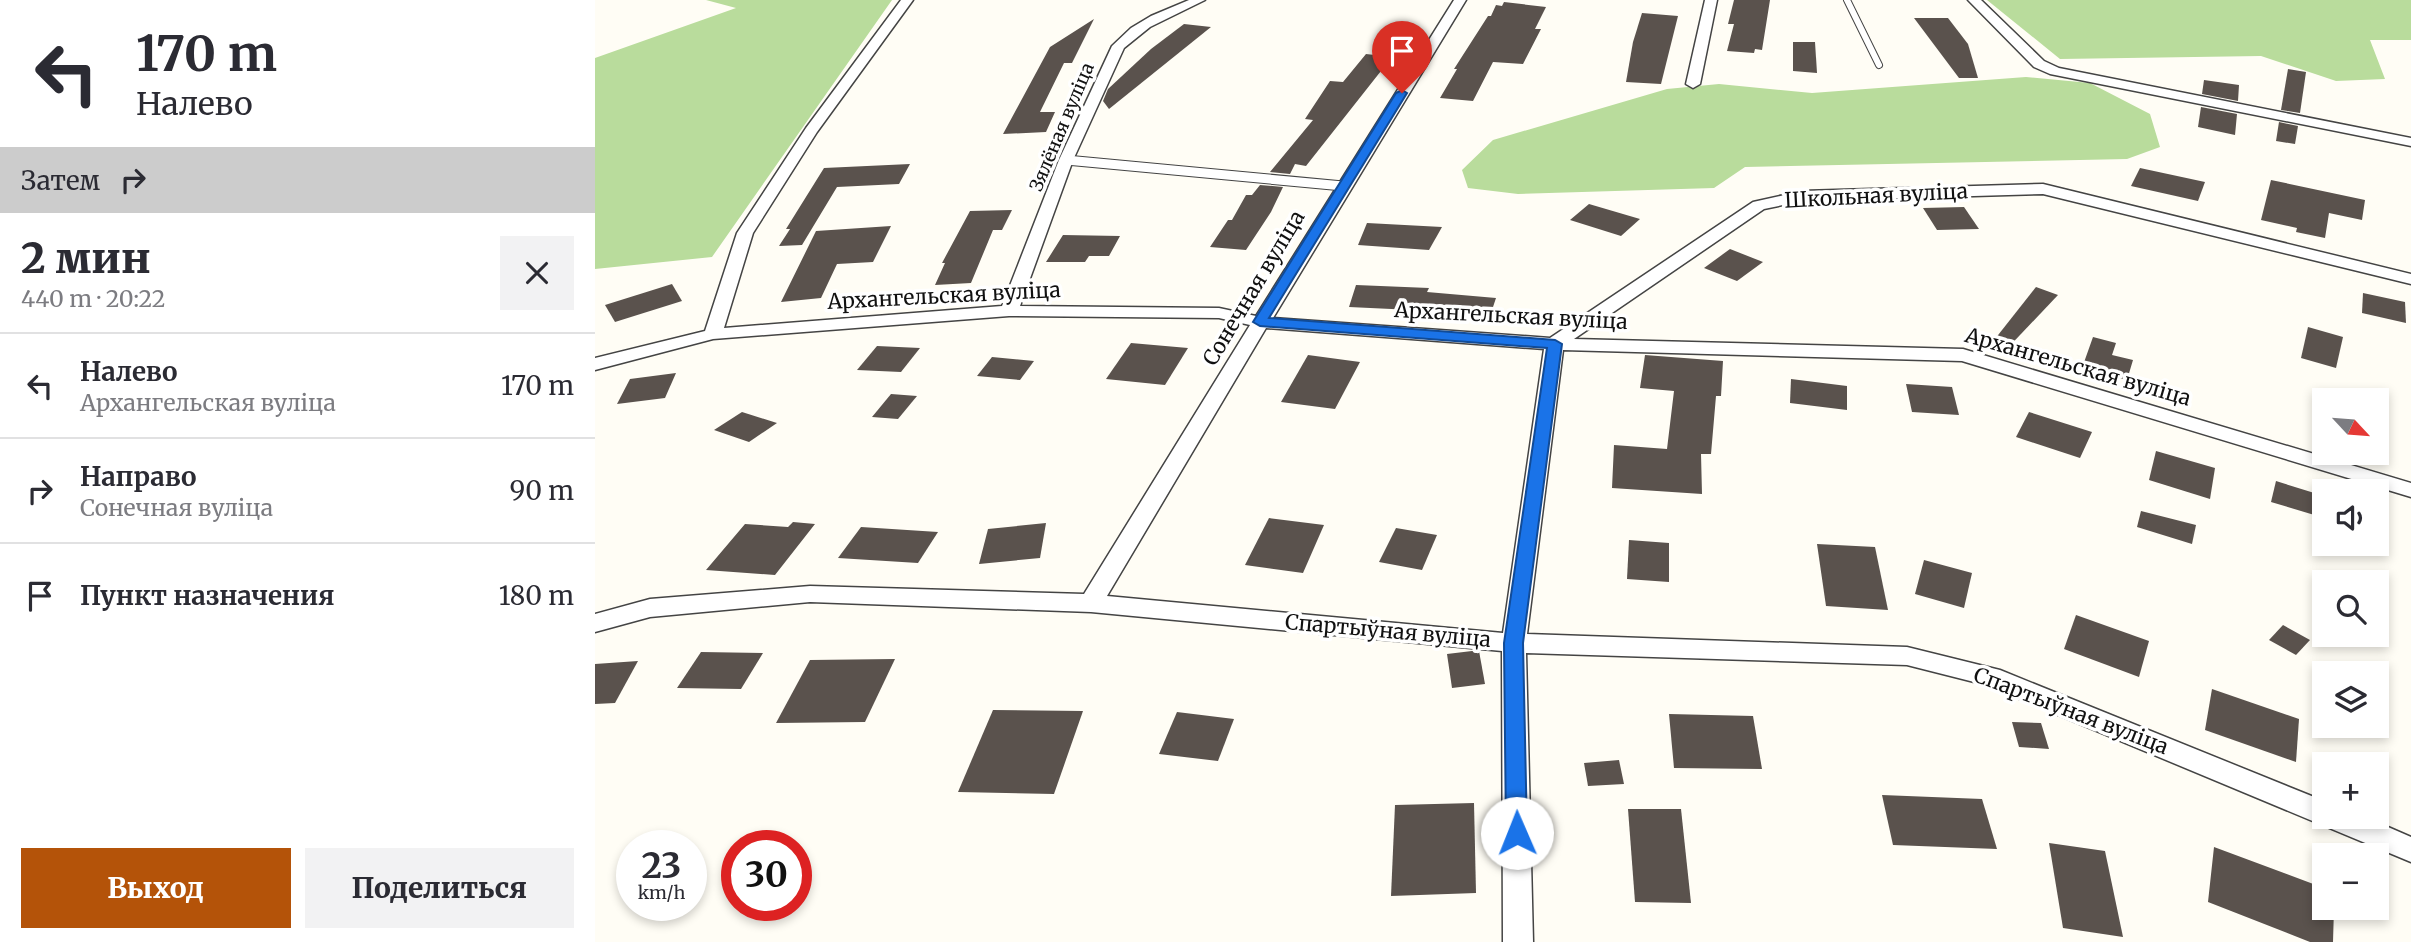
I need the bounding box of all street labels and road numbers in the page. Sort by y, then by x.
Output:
street label: Зялёная вуліца [1024,59,1099,194]
street label: Школьная вуліца [1783,177,1969,214]
street label: Сонечная вуліца [1197,205,1311,370]
street label: Архангельская вуліца [826,276,1061,315]
street label: Архангельская вуліца [1393,296,1628,335]
street label: Архангельская вуліца [1961,321,2194,412]
street label: Спартыўная вуліца [1284,608,1492,653]
street label: Спартыўная вуліца [1970,661,2172,760]

